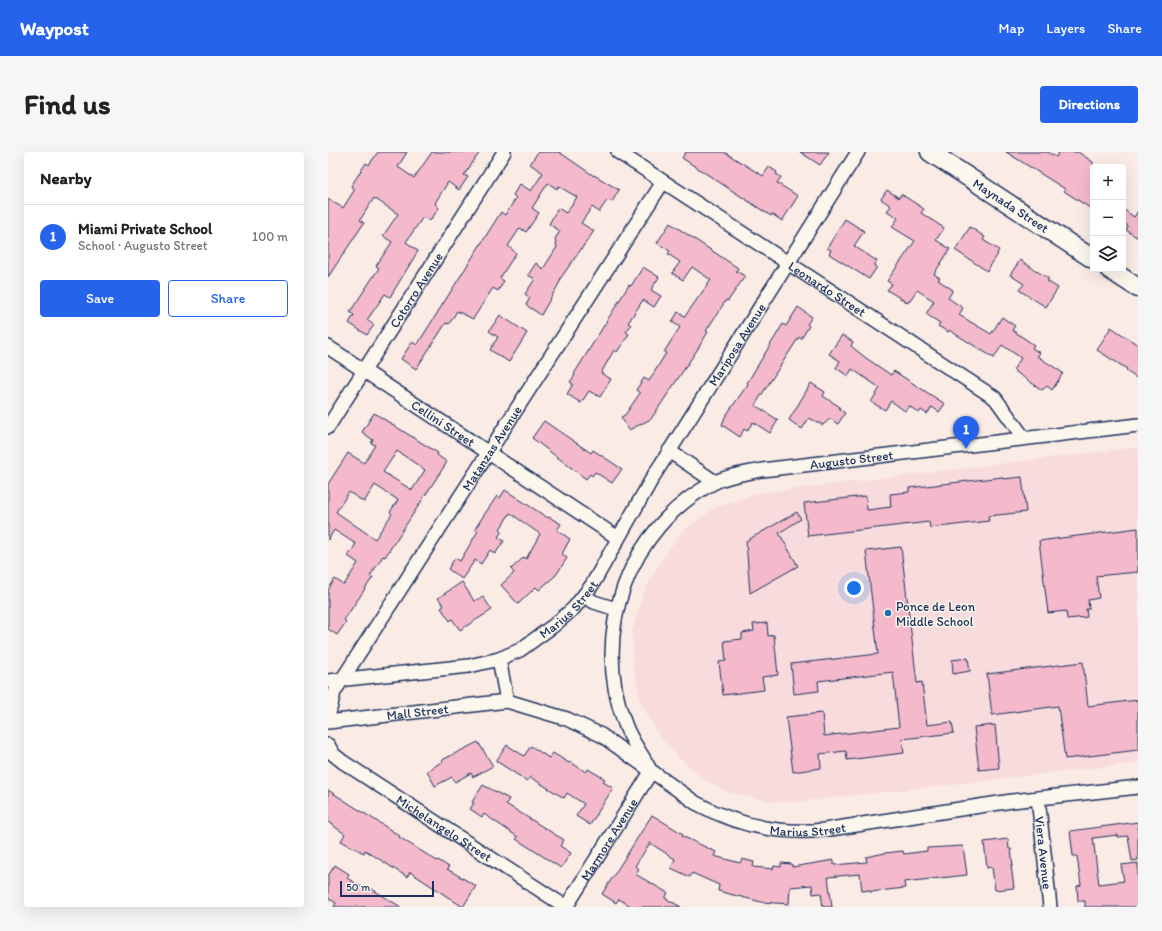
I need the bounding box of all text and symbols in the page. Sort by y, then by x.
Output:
text: Waypost [20,17,89,40]
text: Map [999,20,1024,37]
text: Layers [1046,20,1085,37]
text: Share [1107,20,1142,37]
button: Directions [1040,86,1138,123]
text: Find us [24,87,111,121]
map controls [1090,164,1126,272]
button: + [1090,164,1126,200]
text: Nearby [40,168,92,188]
street label: Maynada Street [970,175,1052,236]
button: − [1090,200,1126,236]
text: Miami Private School [78,220,212,238]
text: 1 [50,229,56,244]
text: 100 m [252,229,288,244]
button: layers [1090,236,1126,272]
text: School · Augusto Street [78,238,208,253]
street label: Cotorro Avenue [386,249,446,330]
street label: Leonardo Street [786,258,869,319]
button: Save [40,280,160,317]
button: Share [168,280,288,317]
street label: Mariposa Avenue [705,300,768,388]
street label: Cellini Street [409,396,478,449]
street label: Matanzas Avenue [459,403,524,493]
pin: 1 [953,416,979,449]
street label: Augusto Street [809,447,894,472]
street label: Marius Street [536,578,601,641]
your location [844,578,864,598]
place label: Ponce de Leon Middle School [896,599,976,629]
marker: Ponce de Leon Middle School [883,608,893,618]
street label: Mall Street [386,700,449,723]
street label: Michelangelo Street [394,791,495,864]
street label: Marmore Avenue [577,795,640,883]
street label: Viera Avenue [1033,815,1055,890]
street label: Marius Street [769,819,847,839]
scale bar [340,879,434,898]
text: 50 m [346,881,370,894]

